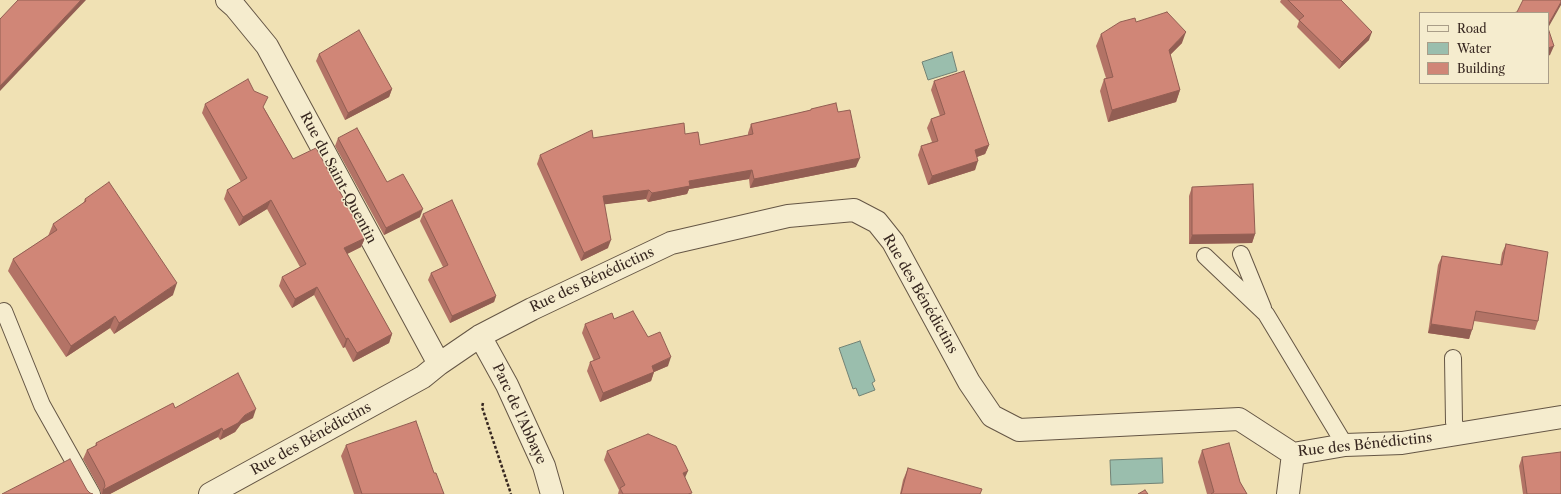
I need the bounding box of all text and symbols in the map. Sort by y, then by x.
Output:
legend [1419,12,1549,84]
text: Road [1457,21,1487,36]
text: Water [1457,41,1491,56]
text: Building [1457,61,1505,76]
street label: Rue du Saint-Quentin [296,109,380,247]
street label: Rue des Bénédictins [879,231,961,357]
street label: Rue des Bénédictins [527,244,657,316]
street label: Parc de l'Abbaye [488,361,550,467]
street label: Rue des Bénédictins [248,399,374,479]
street label: Rue des Bénédictins [1297,430,1433,460]

